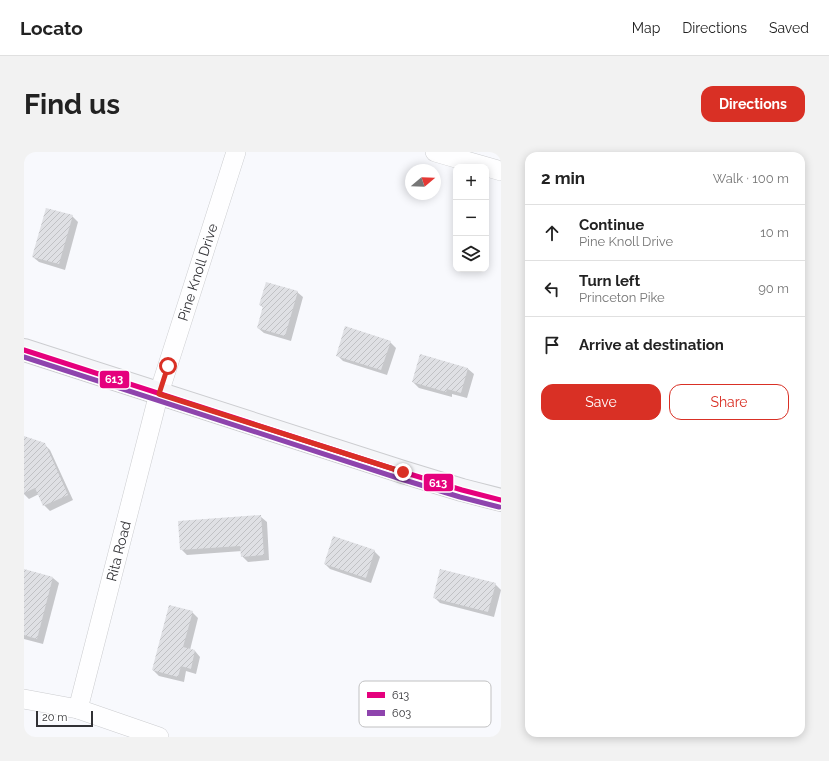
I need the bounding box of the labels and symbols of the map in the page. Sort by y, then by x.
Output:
north arrow [405,164,441,200]
street label: Pine Knoll Drive [175,221,221,323]
route start [159,357,177,375]
line badge: 613 [99,370,130,389]
text: 613 [105,373,123,386]
route end [394,463,412,481]
line badge: 613 [423,473,454,492]
text: 613 [429,477,447,490]
street label: Rita Road [103,519,134,583]
legend [359,681,491,727]
text: 613 [392,689,409,702]
text: 603 [392,707,411,720]
scale bar [36,709,93,728]

